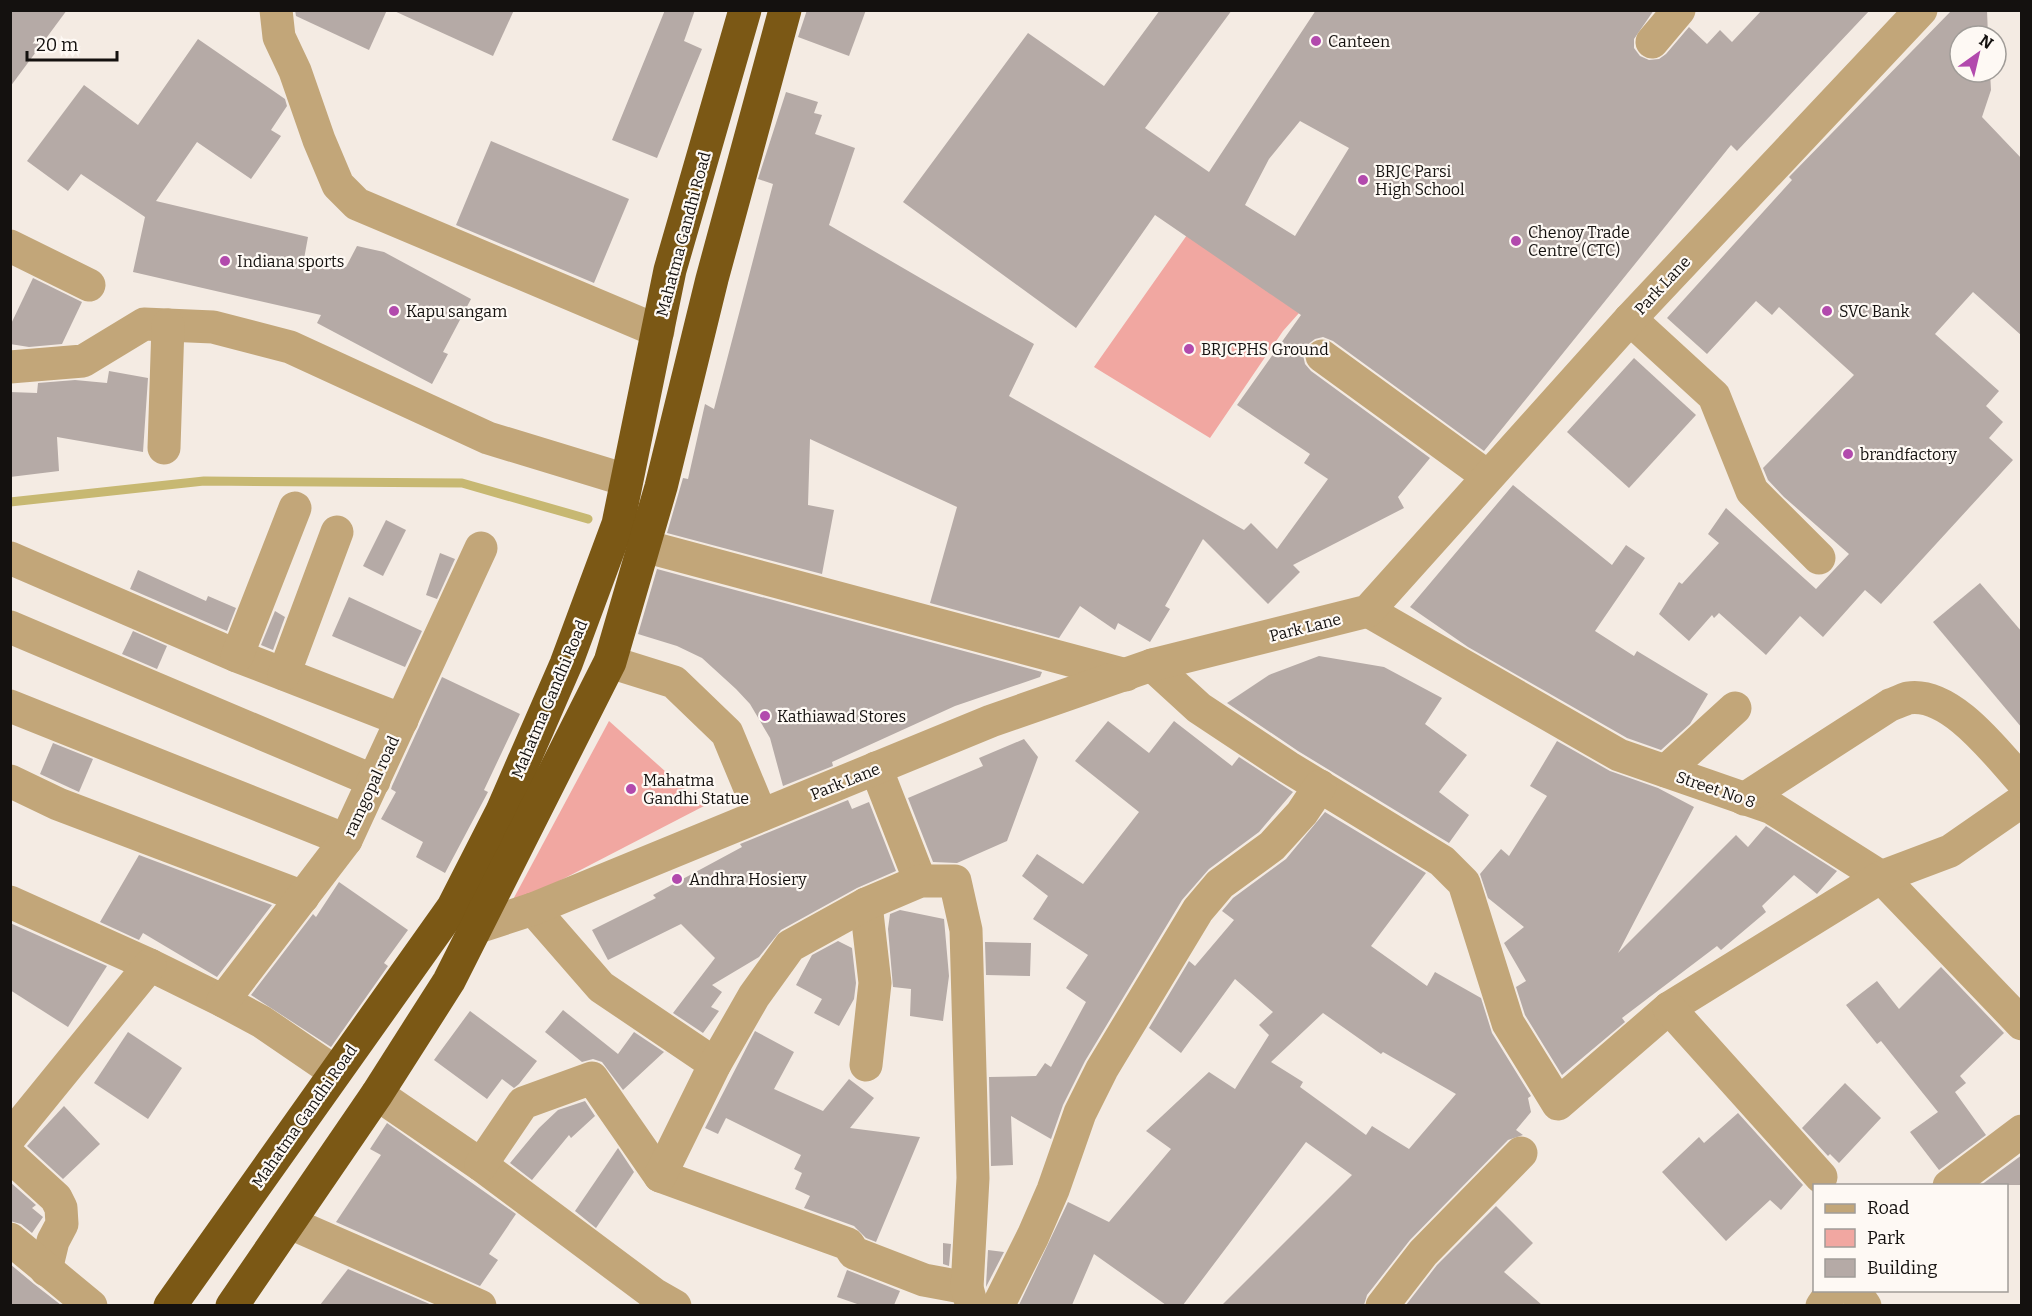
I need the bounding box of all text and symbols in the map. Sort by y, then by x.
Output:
scale bar [27,24,117,62]
north arrow [1948,24,2008,84]
text: N [1976,31,1997,53]
place label: Canteen [1328,32,1390,51]
text: 20 m [36,34,78,56]
marker: Canteen [1309,34,1323,48]
street label: Mahatma Gandhi Road [652,149,715,319]
place label: BRJC Parsi High School [1375,162,1465,199]
marker: BRJC Parsi High School [1356,173,1370,187]
place label: Chenoy Trade Centre (CTC) [1528,223,1630,260]
marker: Chenoy Trade Centre (CTC) [1509,234,1523,248]
place label: Indiana sports [237,252,344,271]
street label: Park Lane [1630,252,1694,319]
marker: Indiana sports [218,254,232,268]
place label: Kapu sangam [406,302,507,321]
place label: SVC Bank [1839,302,1910,321]
marker: Kapu sangam [387,304,401,318]
marker: SVC Bank [1820,304,1834,318]
place label: BRJCPHS Ground [1201,340,1329,359]
marker: BRJCPHS Ground [1182,342,1196,356]
place label: brandfactory [1860,445,1957,464]
marker: brandfactory [1841,447,1855,461]
street label: Park Lane [1267,609,1343,646]
street label: Mahatma Gandhi Road [508,617,592,781]
place label: Kathiawad Stores [777,707,906,726]
marker: Kathiawad Stores [758,709,772,723]
street label: ramgopal road [340,732,403,840]
street label: Park Lane [808,759,883,804]
street label: Street No 8 [1674,767,1758,812]
place label: Mahatma Gandhi Statue [643,771,749,808]
marker: Mahatma Gandhi Statue [624,782,638,796]
place label: Andhra Hosiery [689,870,807,889]
marker: Andhra Hosiery [670,872,684,886]
street label: Mahatma Gandhi Road [248,1041,361,1191]
legend [1813,1184,2008,1292]
text: Road [1867,1197,1910,1219]
text: Park [1867,1227,1906,1249]
text: Building [1867,1257,1938,1279]

